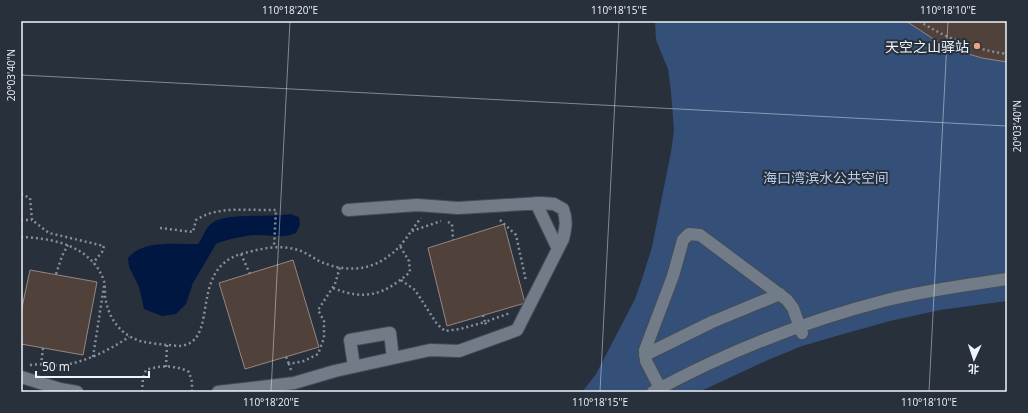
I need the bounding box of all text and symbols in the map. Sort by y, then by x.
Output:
text: 110°18'20"E [262,3,318,17]
text: 110°18'15"E [591,3,647,17]
text: 110°18'10"E [920,3,976,17]
place label: 天空之山驿站 [885,37,969,56]
marker: 天空之山驿站 [972,41,982,51]
text: 20°03'40"N [4,49,18,101]
text: 20°03'40"N [1010,100,1024,152]
park label: 海口湾滨水公共空间 [763,168,889,187]
north arrow [954,339,994,379]
scale bar [36,353,149,379]
text: 50 m [42,358,70,375]
text: 北 [968,362,979,377]
text: 110°18'20"E [243,395,299,409]
text: 110°18'15"E [572,395,628,409]
text: 110°18'10"E [901,395,957,409]

